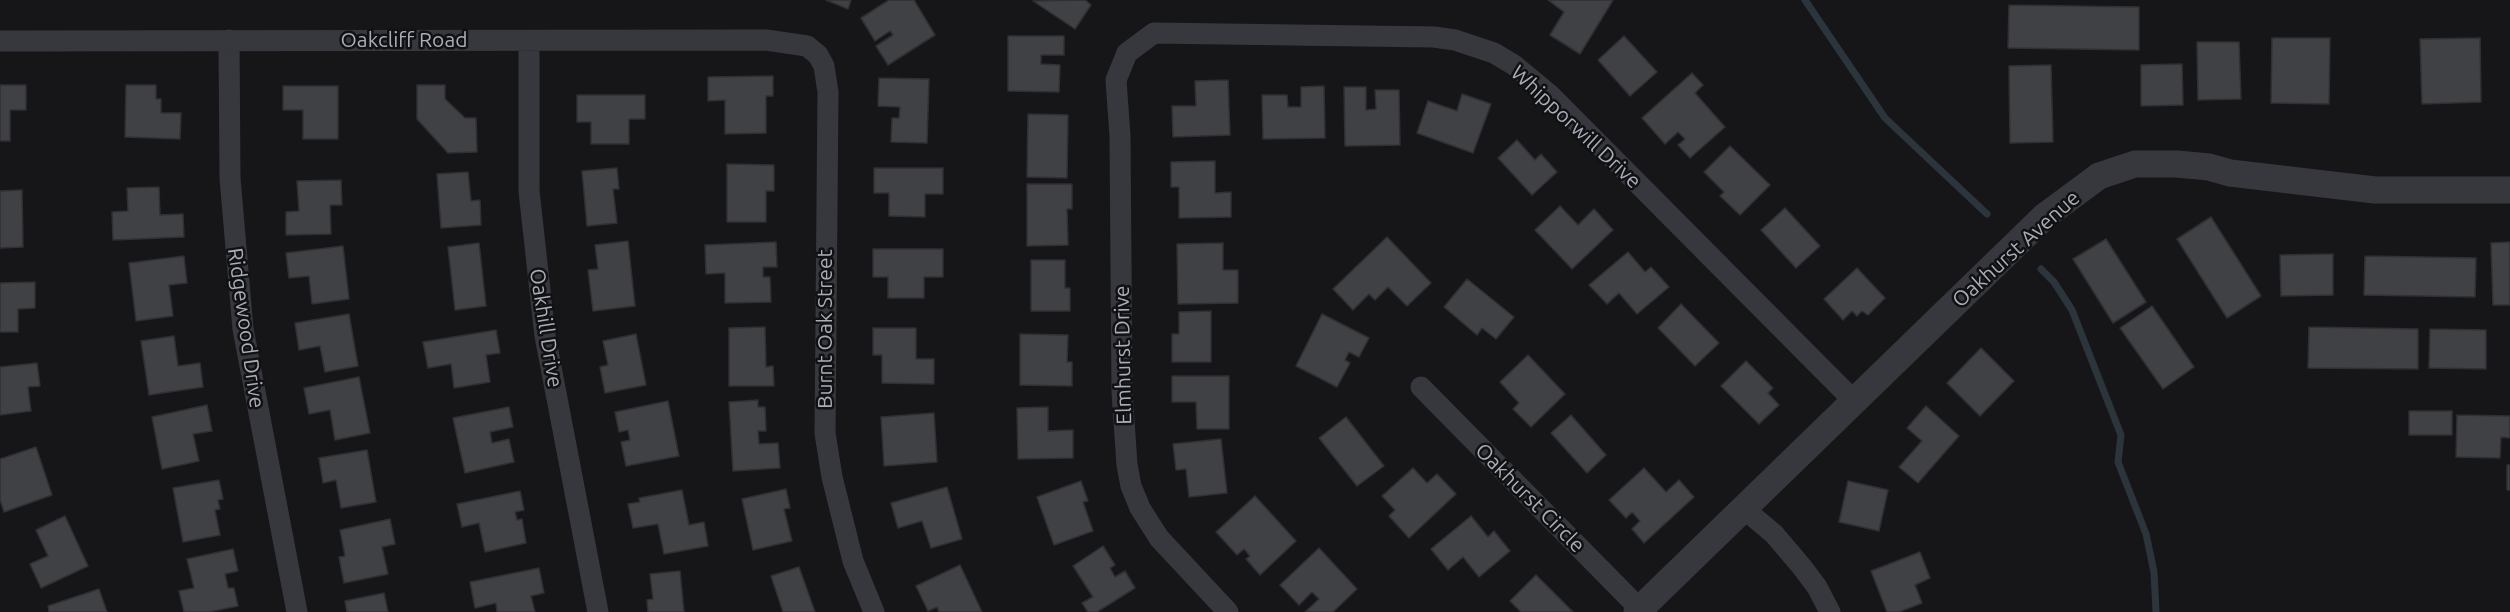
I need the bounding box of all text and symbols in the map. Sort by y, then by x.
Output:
street label: Oakcliff Road [341,27,467,53]
street label: Whipporwill Drive [1506,60,1646,194]
street label: Oakhurst Avenue [1947,185,2085,313]
street label: Ridgewood Drive [222,246,270,410]
street label: Burnt Oak Street [812,249,838,409]
street label: Oakhill Drive [524,267,568,389]
street label: Elmhurst Drive [1109,285,1137,425]
street label: Oakhurst Circle [1470,438,1590,558]

